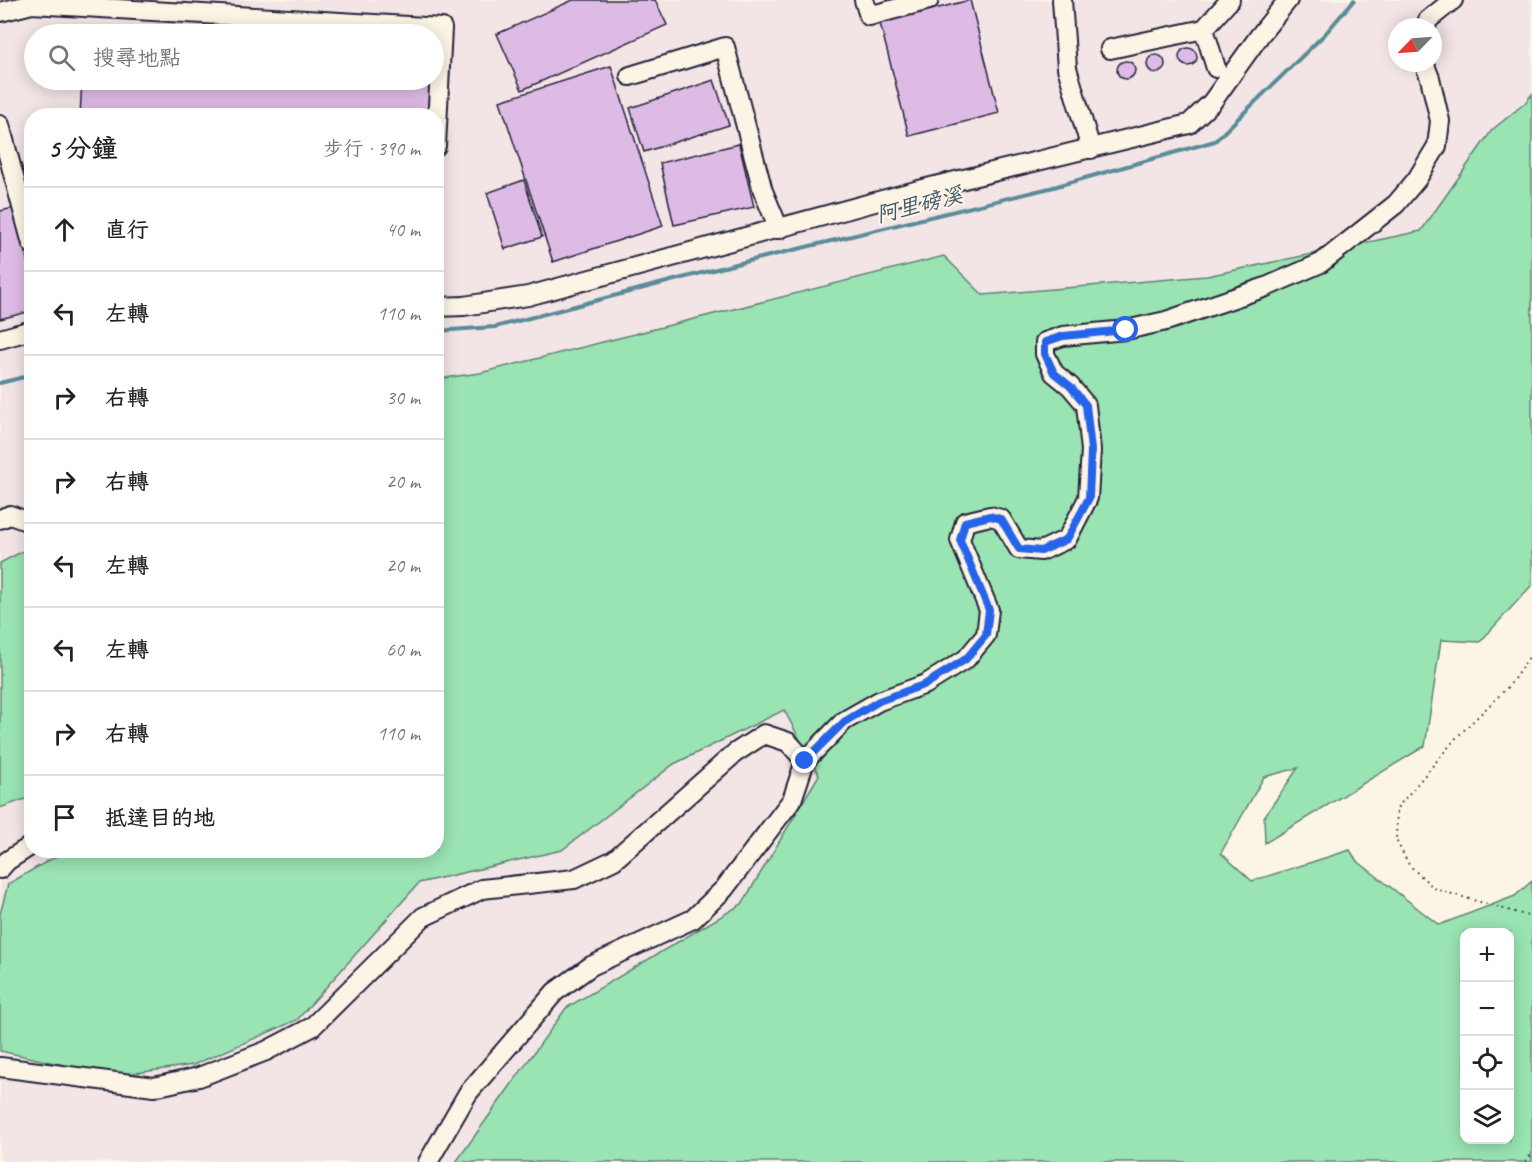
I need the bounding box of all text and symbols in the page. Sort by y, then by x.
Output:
north arrow [1388,18,1442,72]
search box [24,24,444,90]
icon: search [45,41,78,74]
text: 搜尋地點 [93,44,181,72]
text: 5 分鐘 [48,132,118,165]
text: 步行 · 390 m [324,136,420,161]
water label: 阿里磅溪 [873,181,966,229]
icon: ahead [48,213,81,246]
text: 直行 [105,216,149,244]
text: 40 m [386,217,420,242]
icon: left [48,297,81,330]
text: 左轉 [105,300,149,328]
text: 110 m [377,301,420,326]
route start [1112,316,1138,342]
icon: right [48,381,81,414]
text: 右轉 [105,384,149,412]
text: 30 m [386,385,420,410]
icon: right [48,465,81,498]
text: 右轉 [105,468,149,496]
text: 20 m [386,469,420,494]
icon: left [48,549,81,582]
text: 左轉 [105,552,149,580]
text: 20 m [386,553,420,578]
icon: left [48,633,81,666]
text: 左轉 [105,636,149,664]
text: 60 m [386,637,420,662]
icon: right [48,717,81,750]
text: 右轉 [105,720,149,748]
text: 110 m [377,721,420,746]
route end [791,747,817,773]
icon: arrive [48,801,81,834]
text: 抵達目的地 [105,804,215,832]
map controls [1460,928,1514,1144]
button: + [1460,928,1514,982]
button: − [1460,982,1514,1036]
button: locate [1460,1036,1514,1090]
button: layers [1460,1090,1514,1144]

